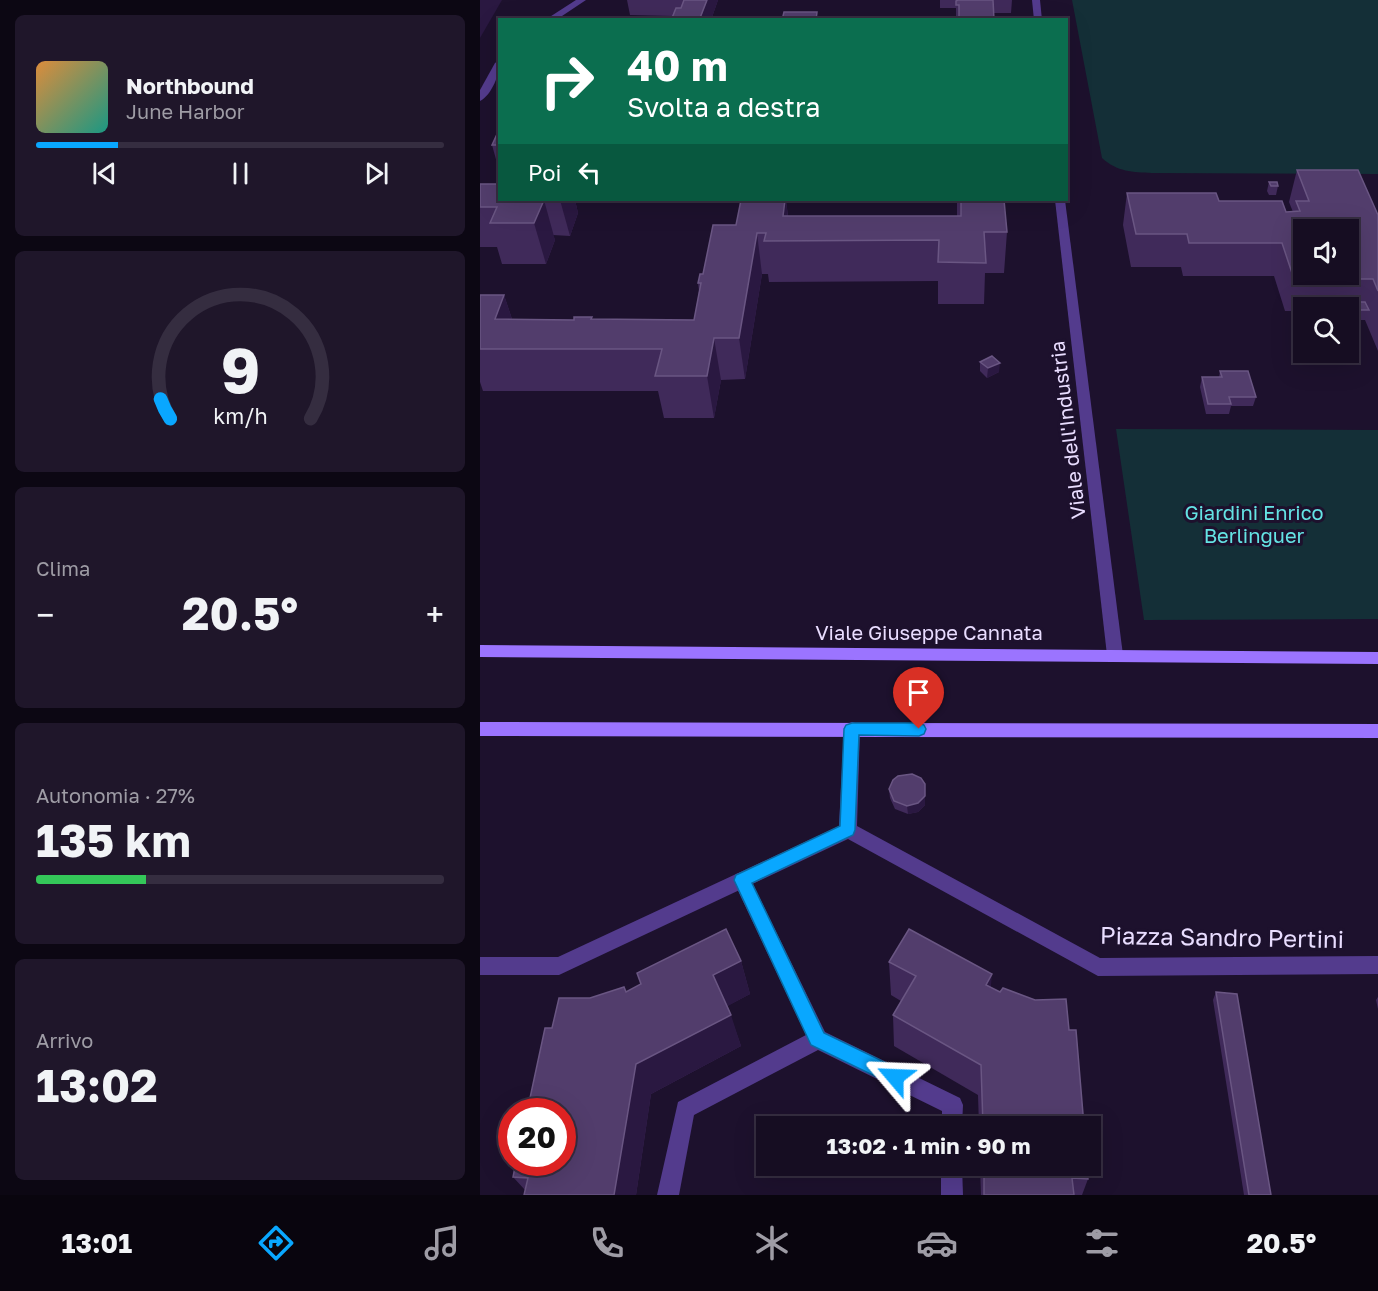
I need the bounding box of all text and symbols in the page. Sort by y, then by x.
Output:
text: 40 m [627,40,728,90]
icon: right [528,42,606,120]
text: Northbound [126,72,254,99]
text: Svolta a destra [627,91,821,123]
text: June Harbor [126,99,245,123]
icon: left [573,156,606,189]
icon: previous [88,157,121,190]
icon: pause [224,157,257,190]
icon: next [360,157,393,190]
text: Poi [528,159,561,186]
map controls [1293,219,1359,363]
button: sound [1293,219,1359,285]
button: search [1293,297,1359,363]
text: 9 [220,332,260,407]
street label: Viale dell'Industria [1044,340,1090,521]
text: km/h [213,403,267,429]
park label: Giardini Enrico Berlinguer [1184,500,1324,547]
text: Clima [36,556,90,580]
text: 20.5° [182,586,298,640]
text: − [36,595,54,634]
text: + [426,595,444,634]
street label: Viale Giuseppe Cannata [815,620,1043,644]
pin [893,667,944,729]
icon: arrive [902,676,935,709]
text: Autonomia · 27% [36,783,195,807]
text: 135 km [36,813,191,867]
street label: Piazza Sandro Pertini [1100,920,1344,953]
text: Arrivo [36,1028,93,1052]
position arrow [863,1045,927,1109]
text: 13:02 [36,1058,158,1112]
speed limit sign: 20 [498,1098,576,1176]
text: 13:02 · 1 min · 90 m [826,1132,1031,1159]
icon: directions [255,1222,297,1264]
icon: music [421,1222,463,1264]
icon: phone [586,1222,628,1264]
icon: climate [751,1222,793,1264]
icon: car [916,1222,958,1264]
icon: filters [1081,1222,1123,1264]
text: 13:01 [62,1227,132,1259]
text: 20.5° [1247,1227,1316,1259]

